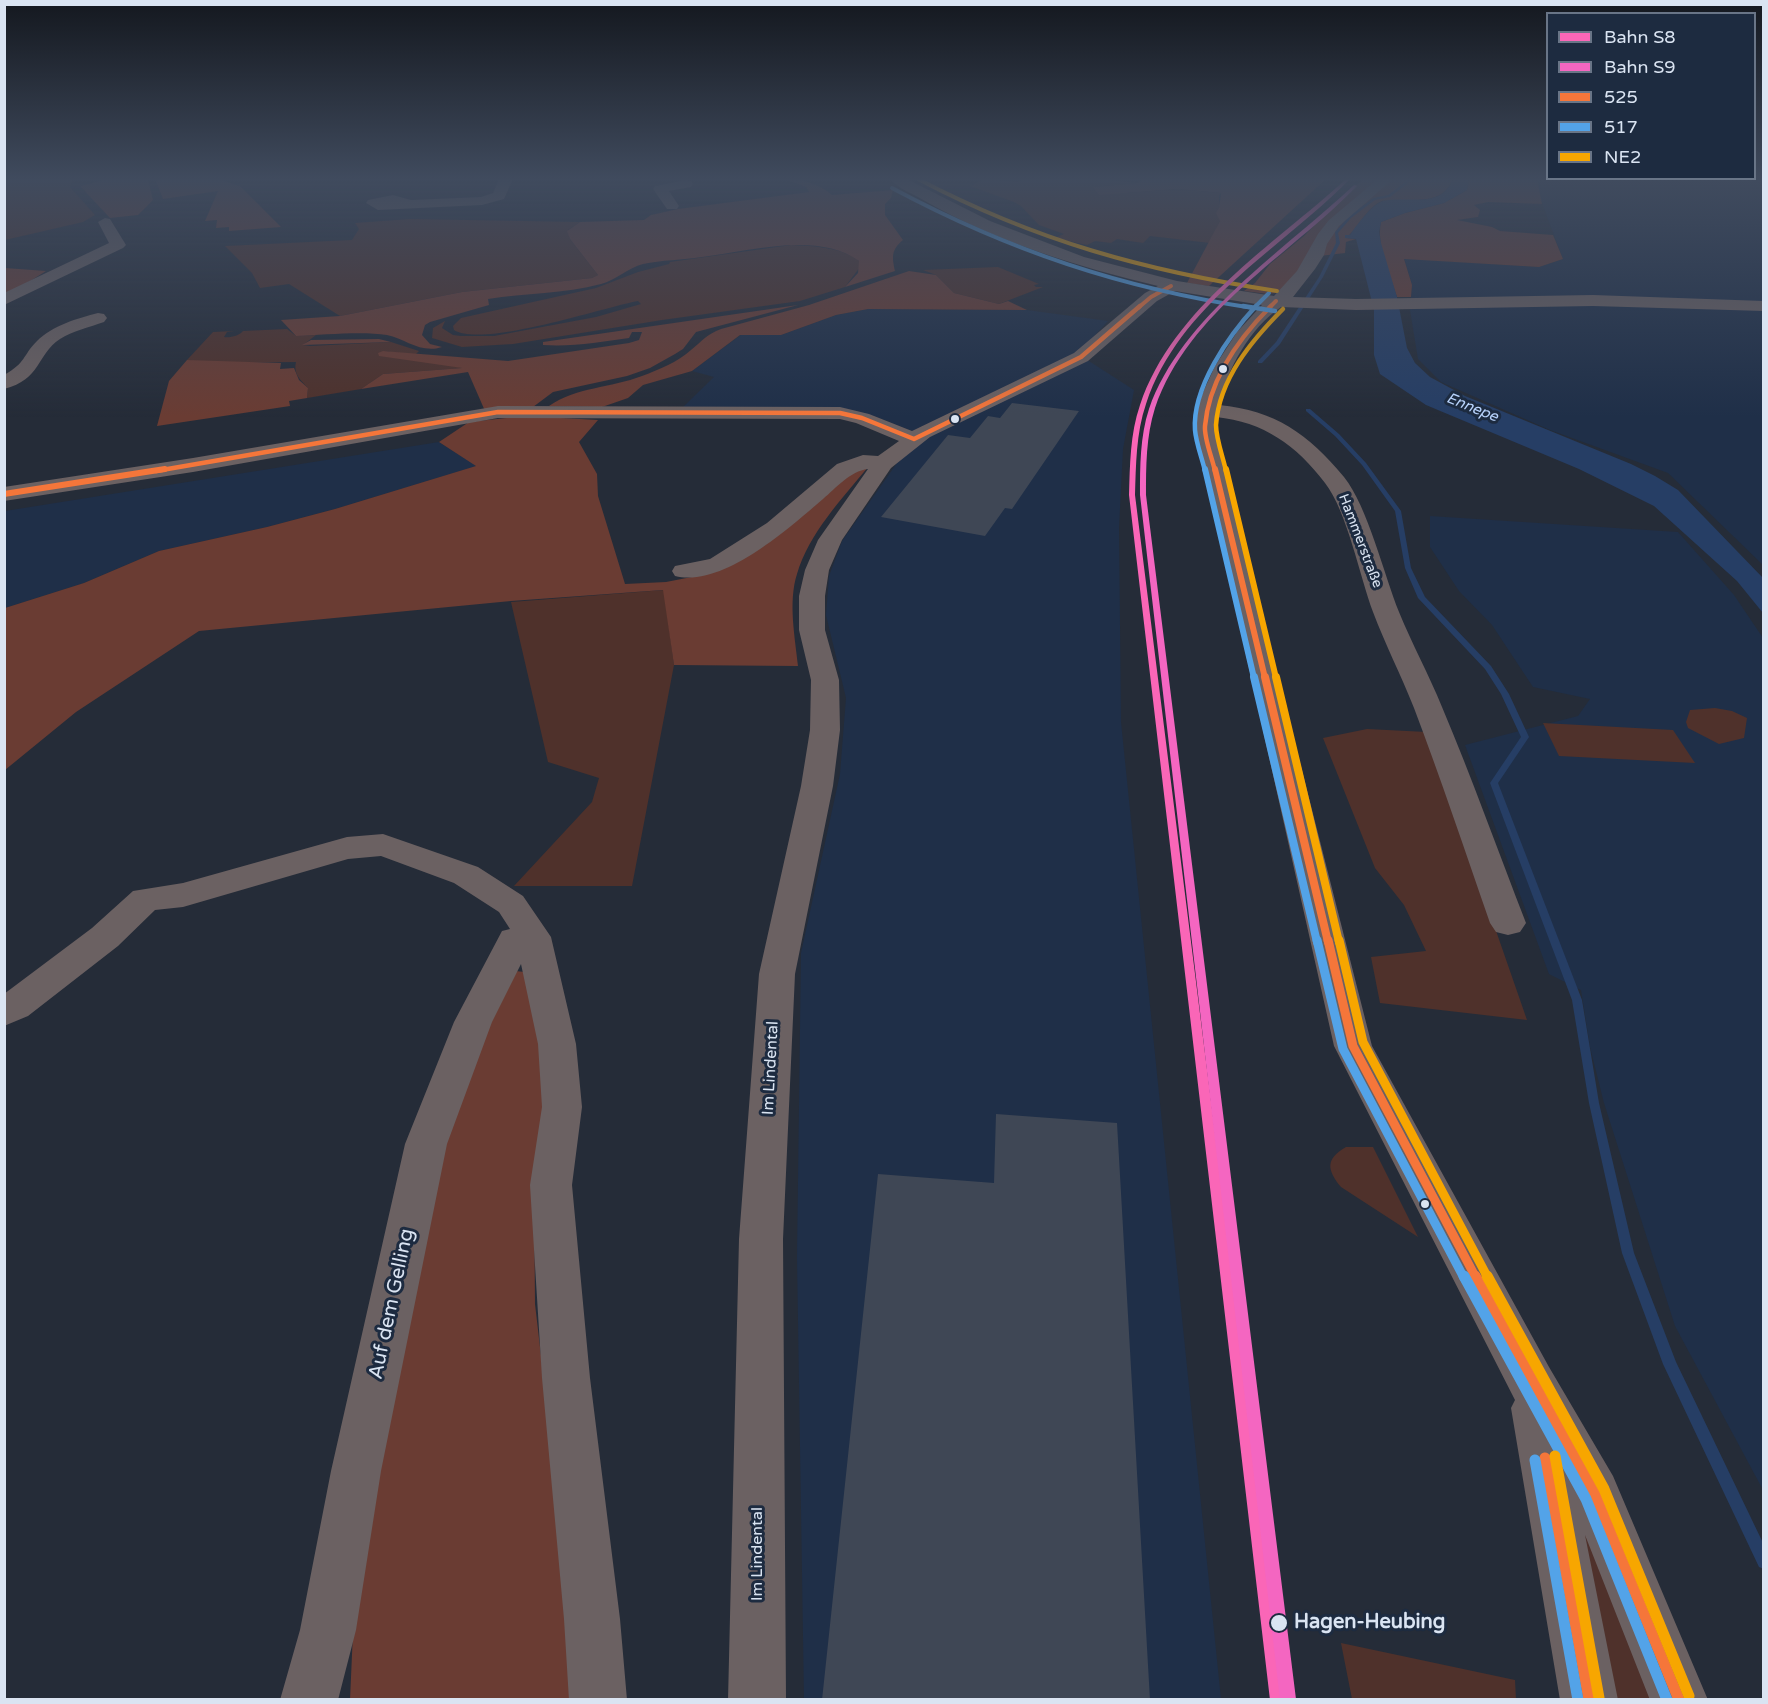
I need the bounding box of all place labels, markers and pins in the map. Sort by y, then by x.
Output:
unlabelled marker [1217,363,1229,375]
unlabelled marker [949,413,961,425]
unlabelled marker [1419,1198,1431,1210]
place label: Hagen-Heubing [1294,1611,1445,1635]
marker: Hagen-Heubing [1269,1613,1289,1633]

